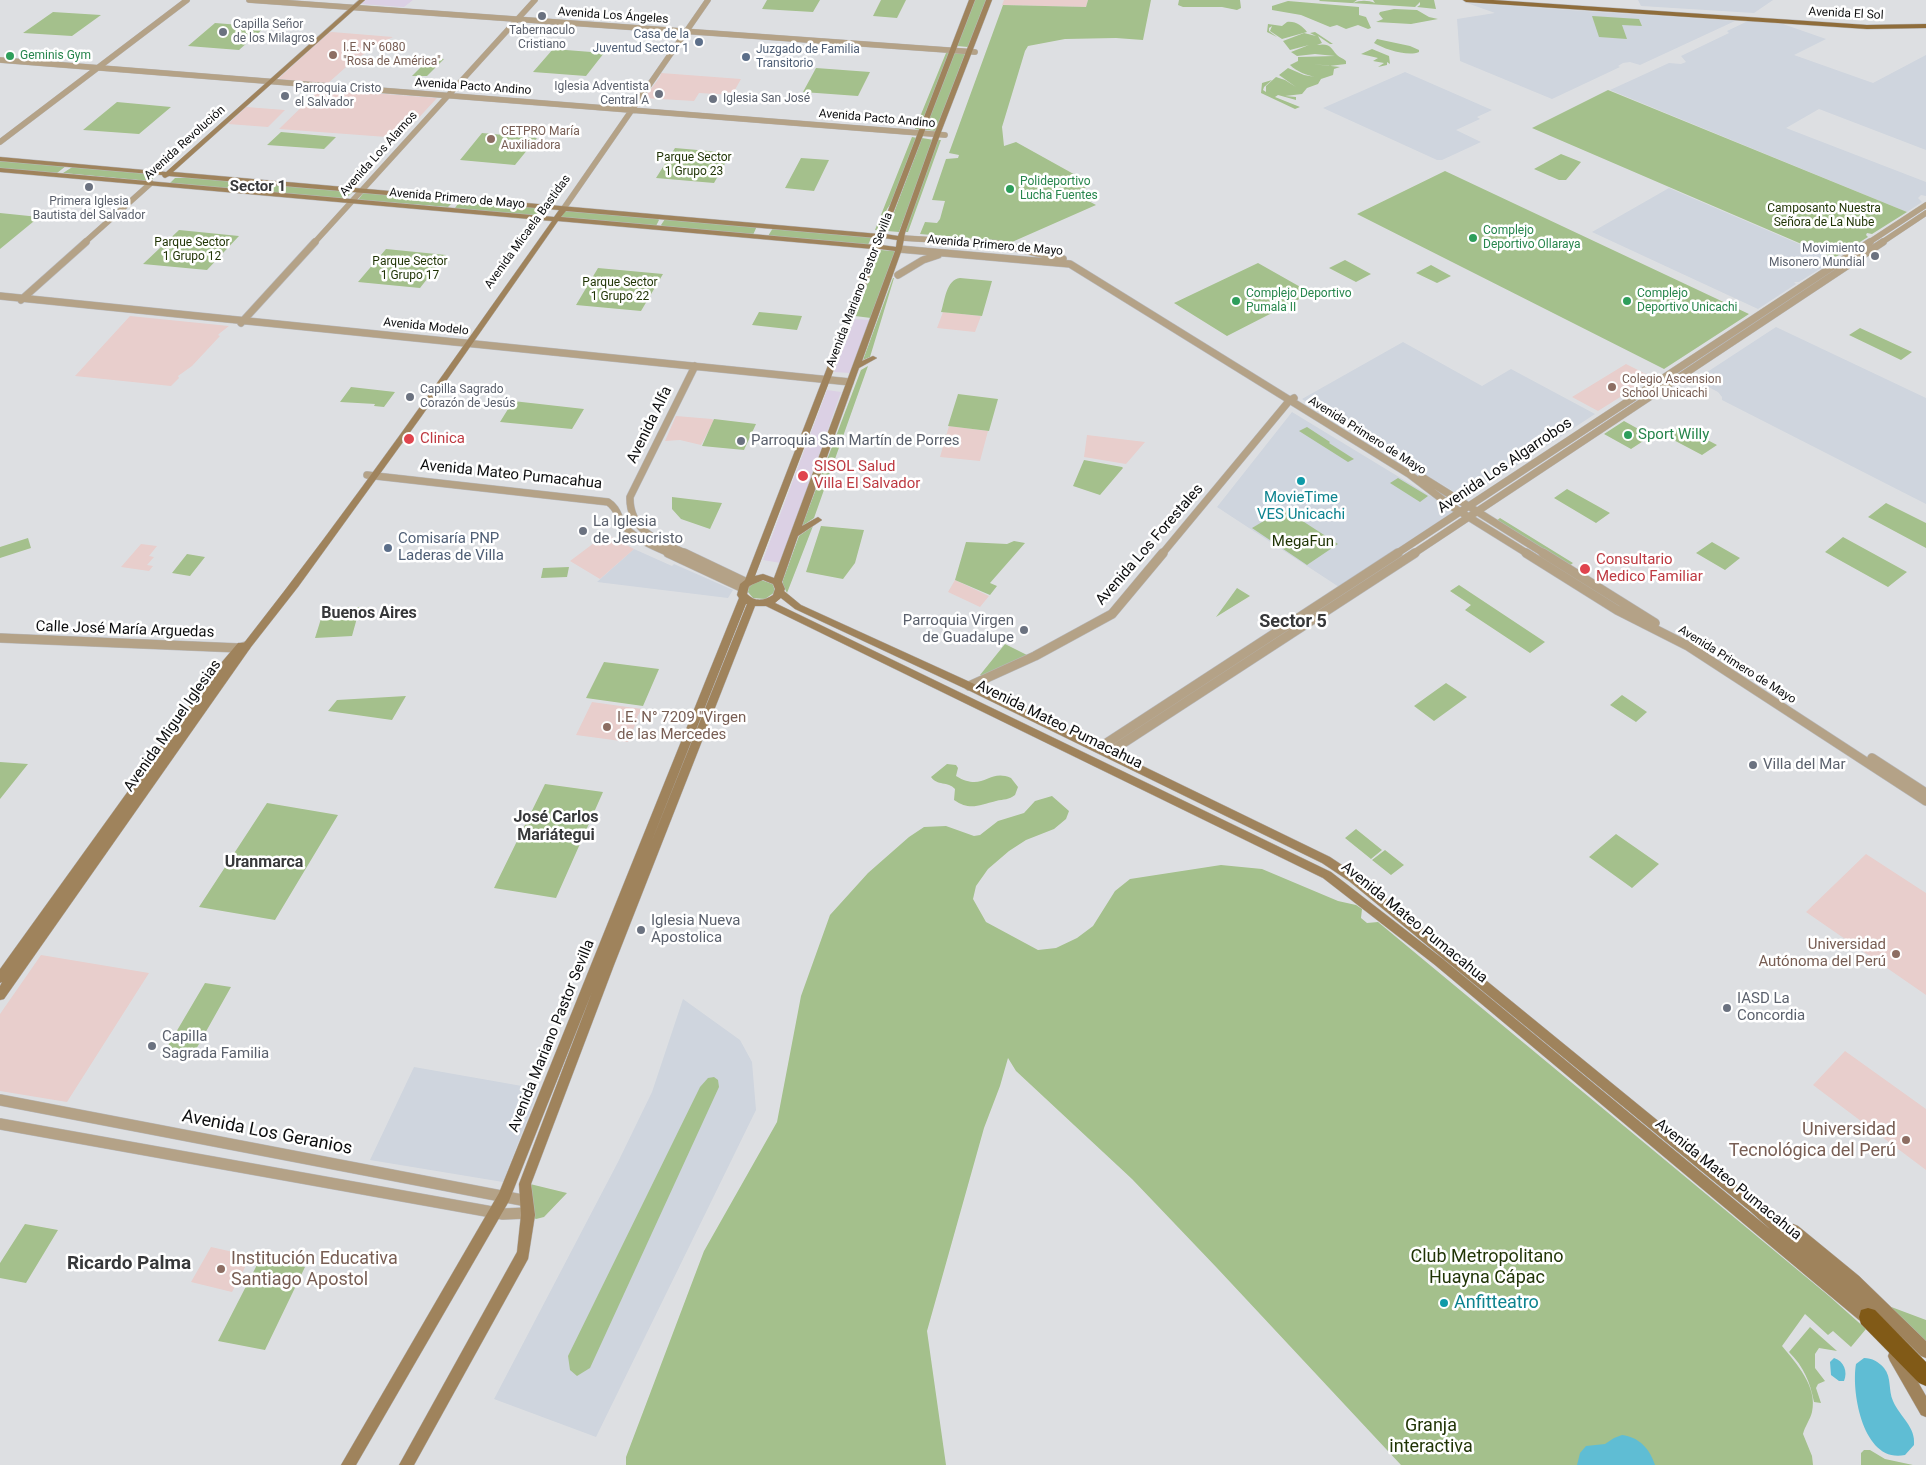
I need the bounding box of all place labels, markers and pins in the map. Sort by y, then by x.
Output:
marker: Tabernaculo Cristiano [536,10,548,22]
place label: Capilla Señor de los Milagros [233,18,315,46]
place label: Tabernaculo Cristiano [509,24,575,52]
marker: Capilla Señor de los Milagros [217,26,229,38]
place label: Casa de la Juventud Sector 1 [593,28,689,56]
marker: Casa de la Juventud Sector 1 [693,36,705,48]
place label: I.E. N° 6080 "Rosa de América" [343,41,441,69]
place label: Juzgado de Familia Transitorio [756,43,860,71]
place label: Geminis Gym [20,49,91,63]
marker: I.E. N° 6080 "Rosa de América" [327,49,339,61]
marker: Geminis Gym [4,50,16,62]
marker: Juzgado de Familia Transitorio [740,51,752,63]
place label: Iglesia Adventista Central A [554,80,649,108]
place label: Parroquia Cristo el Salvador [295,82,381,110]
marker: Iglesia Adventista Central A [653,88,665,100]
marker: Parroquia Cristo el Salvador [279,90,291,102]
place label: Iglesia San José [723,92,810,106]
marker: Iglesia San José [707,93,719,105]
place label: CETPRO María Auxiliadora [501,125,580,153]
marker: CETPRO María Auxiliadora [485,133,497,145]
place label: Polideportivo Lucha Fuentes [1020,175,1098,203]
marker: Primera Iglesia Bautista del Salvador [83,181,95,193]
marker: Polideportivo Lucha Fuentes [1004,183,1016,195]
place label: Primera Iglesia Bautista del Salvador [33,195,145,223]
place label: Complejo Deportivo Ollaraya [1483,224,1581,252]
marker: Complejo Deportivo Ollaraya [1467,232,1479,244]
place label: Movimiento Misonero Mundial [1769,242,1865,270]
marker: Movimiento Misonero Mundial [1869,250,1881,262]
place label: Complejo Deportivo Pumala II [1246,287,1351,315]
place label: Complejo Deportivo Unicachi [1637,287,1738,315]
marker: Complejo Deportivo Pumala II [1230,295,1242,307]
marker: Complejo Deportivo Unicachi [1621,295,1633,307]
place label: Colegio Ascension School Unicachi [1622,373,1721,401]
marker: Colegio Ascension School Unicachi [1606,381,1618,393]
place label: Capilla Sagrado Corazón de Jesús [420,383,515,411]
marker: Capilla Sagrado Corazón de Jesús [404,391,416,403]
place label: Sport Willy [1638,426,1709,444]
marker: Sport Willy [1622,429,1634,441]
place label: Clinica [420,430,465,448]
marker: Clinica [402,432,416,446]
place label: Parroquia San Martín de Porres [751,432,960,450]
marker: Parroquia San Martín de Porres [735,435,747,447]
place label: SISOL Salud Villa El Salvador [814,458,920,493]
marker: SISOL Salud Villa El Salvador [796,469,810,483]
marker: MovieTime VES Unicachi [1295,475,1307,487]
place label: MovieTime VES Unicachi [1257,489,1345,524]
place label: La Iglesia de Jesucristo [593,513,683,548]
marker: La Iglesia de Jesucristo [577,525,589,537]
place label: Comisaría PNP Laderas de Villa [398,530,504,565]
marker: Comisaría PNP Laderas de Villa [382,542,394,554]
place label: Consultario Medico Familiar [1596,551,1703,586]
marker: Consultario Medico Familiar [1578,562,1592,576]
place label: Parroquia Virgen de Guadalupe [903,612,1014,647]
marker: Parroquia Virgen de Guadalupe [1018,624,1030,636]
place label: I.E. N° 7209 "Virgen de las Mercedes [617,709,746,744]
marker: I.E. N° 7209 "Virgen de las Mercedes [601,721,613,733]
place label: Villa del Mar [1763,756,1845,774]
marker: Villa del Mar [1747,759,1759,771]
place label: Iglesia Nueva Apostolica [651,912,741,947]
marker: Iglesia Nueva Apostolica [635,924,647,936]
place label: Universidad Autónoma del Perú [1758,936,1886,971]
marker: Universidad Autónoma del Perú [1890,948,1902,960]
place label: IASD La Concordia [1737,990,1805,1025]
marker: IASD La Concordia [1721,1002,1733,1014]
place label: Capilla Sagrada Familia [162,1028,269,1063]
marker: Capilla Sagrada Familia [146,1040,158,1052]
place label: Universidad Tecnológica del Perú [1729,1119,1896,1162]
marker: Universidad Tecnológica del Perú [1900,1134,1912,1146]
place label: Institución Educativa Santiago Apostol [231,1248,398,1290]
marker: Institución Educativa Santiago Apostol [215,1263,227,1275]
place label: Anfitteatro [1454,1292,1539,1314]
marker: Anfitteatro [1438,1297,1450,1309]

